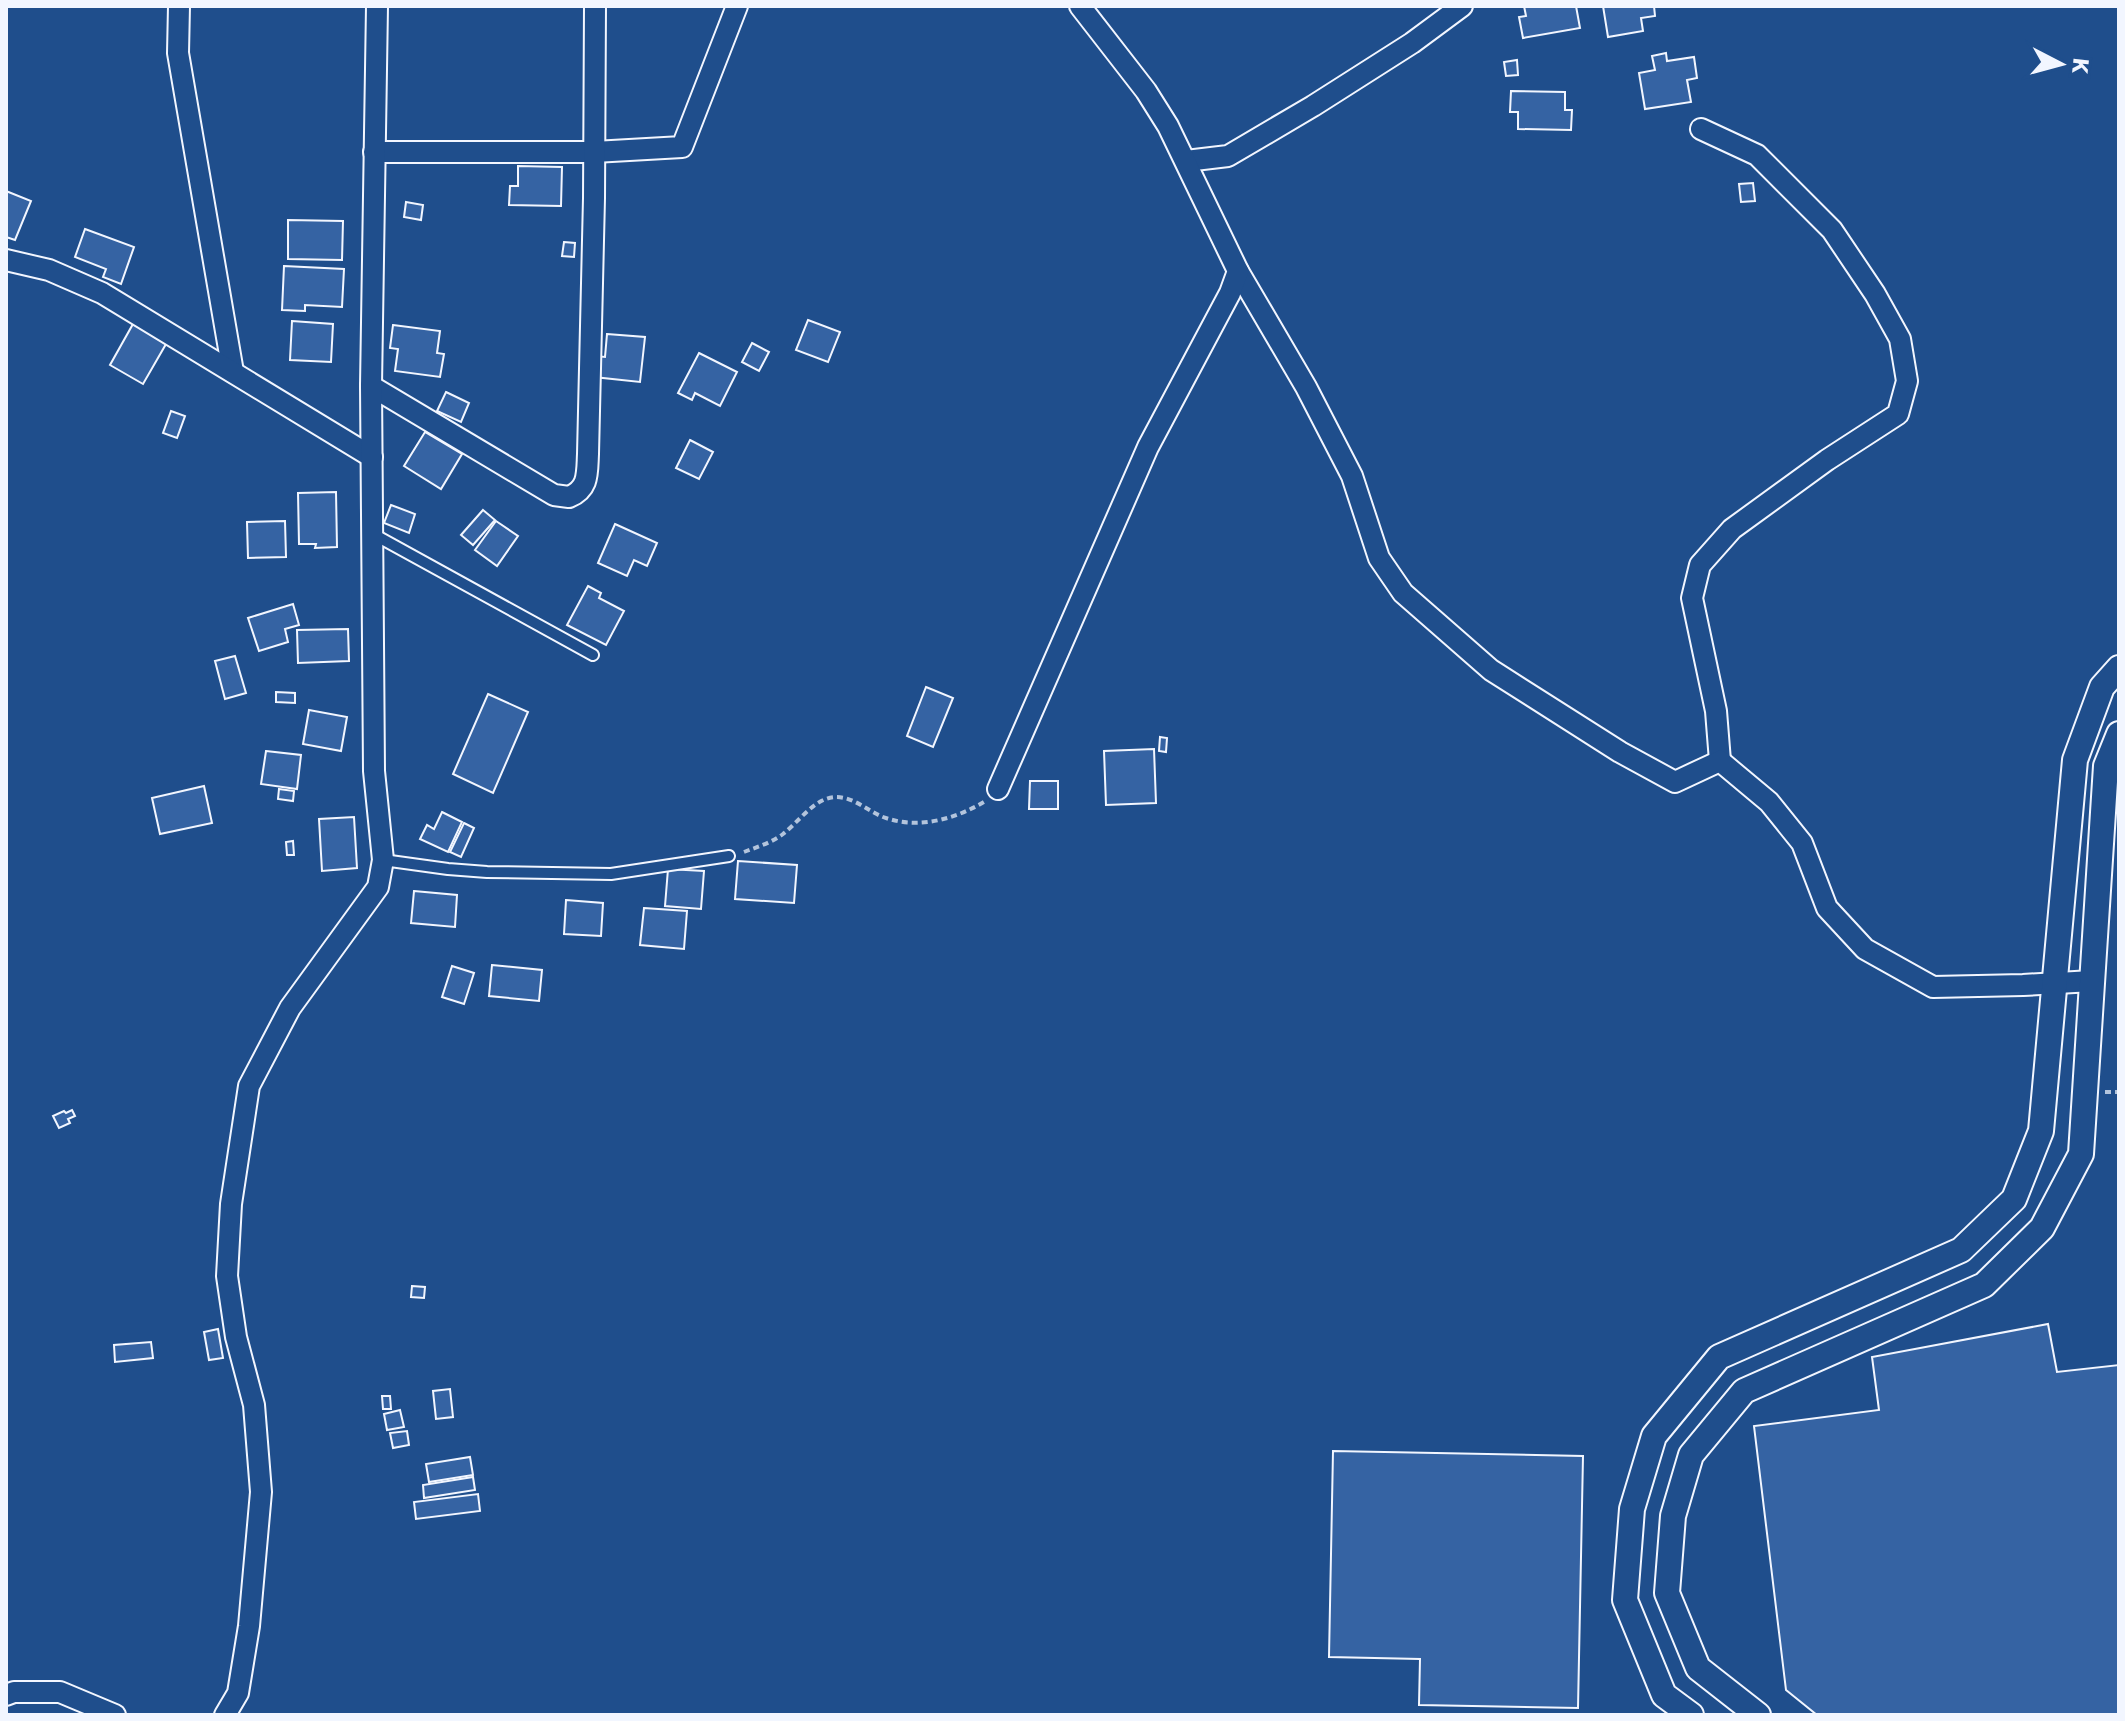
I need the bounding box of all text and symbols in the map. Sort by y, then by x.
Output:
north arrow [2021,24,2101,104]
text: K [2067,57,2096,76]

